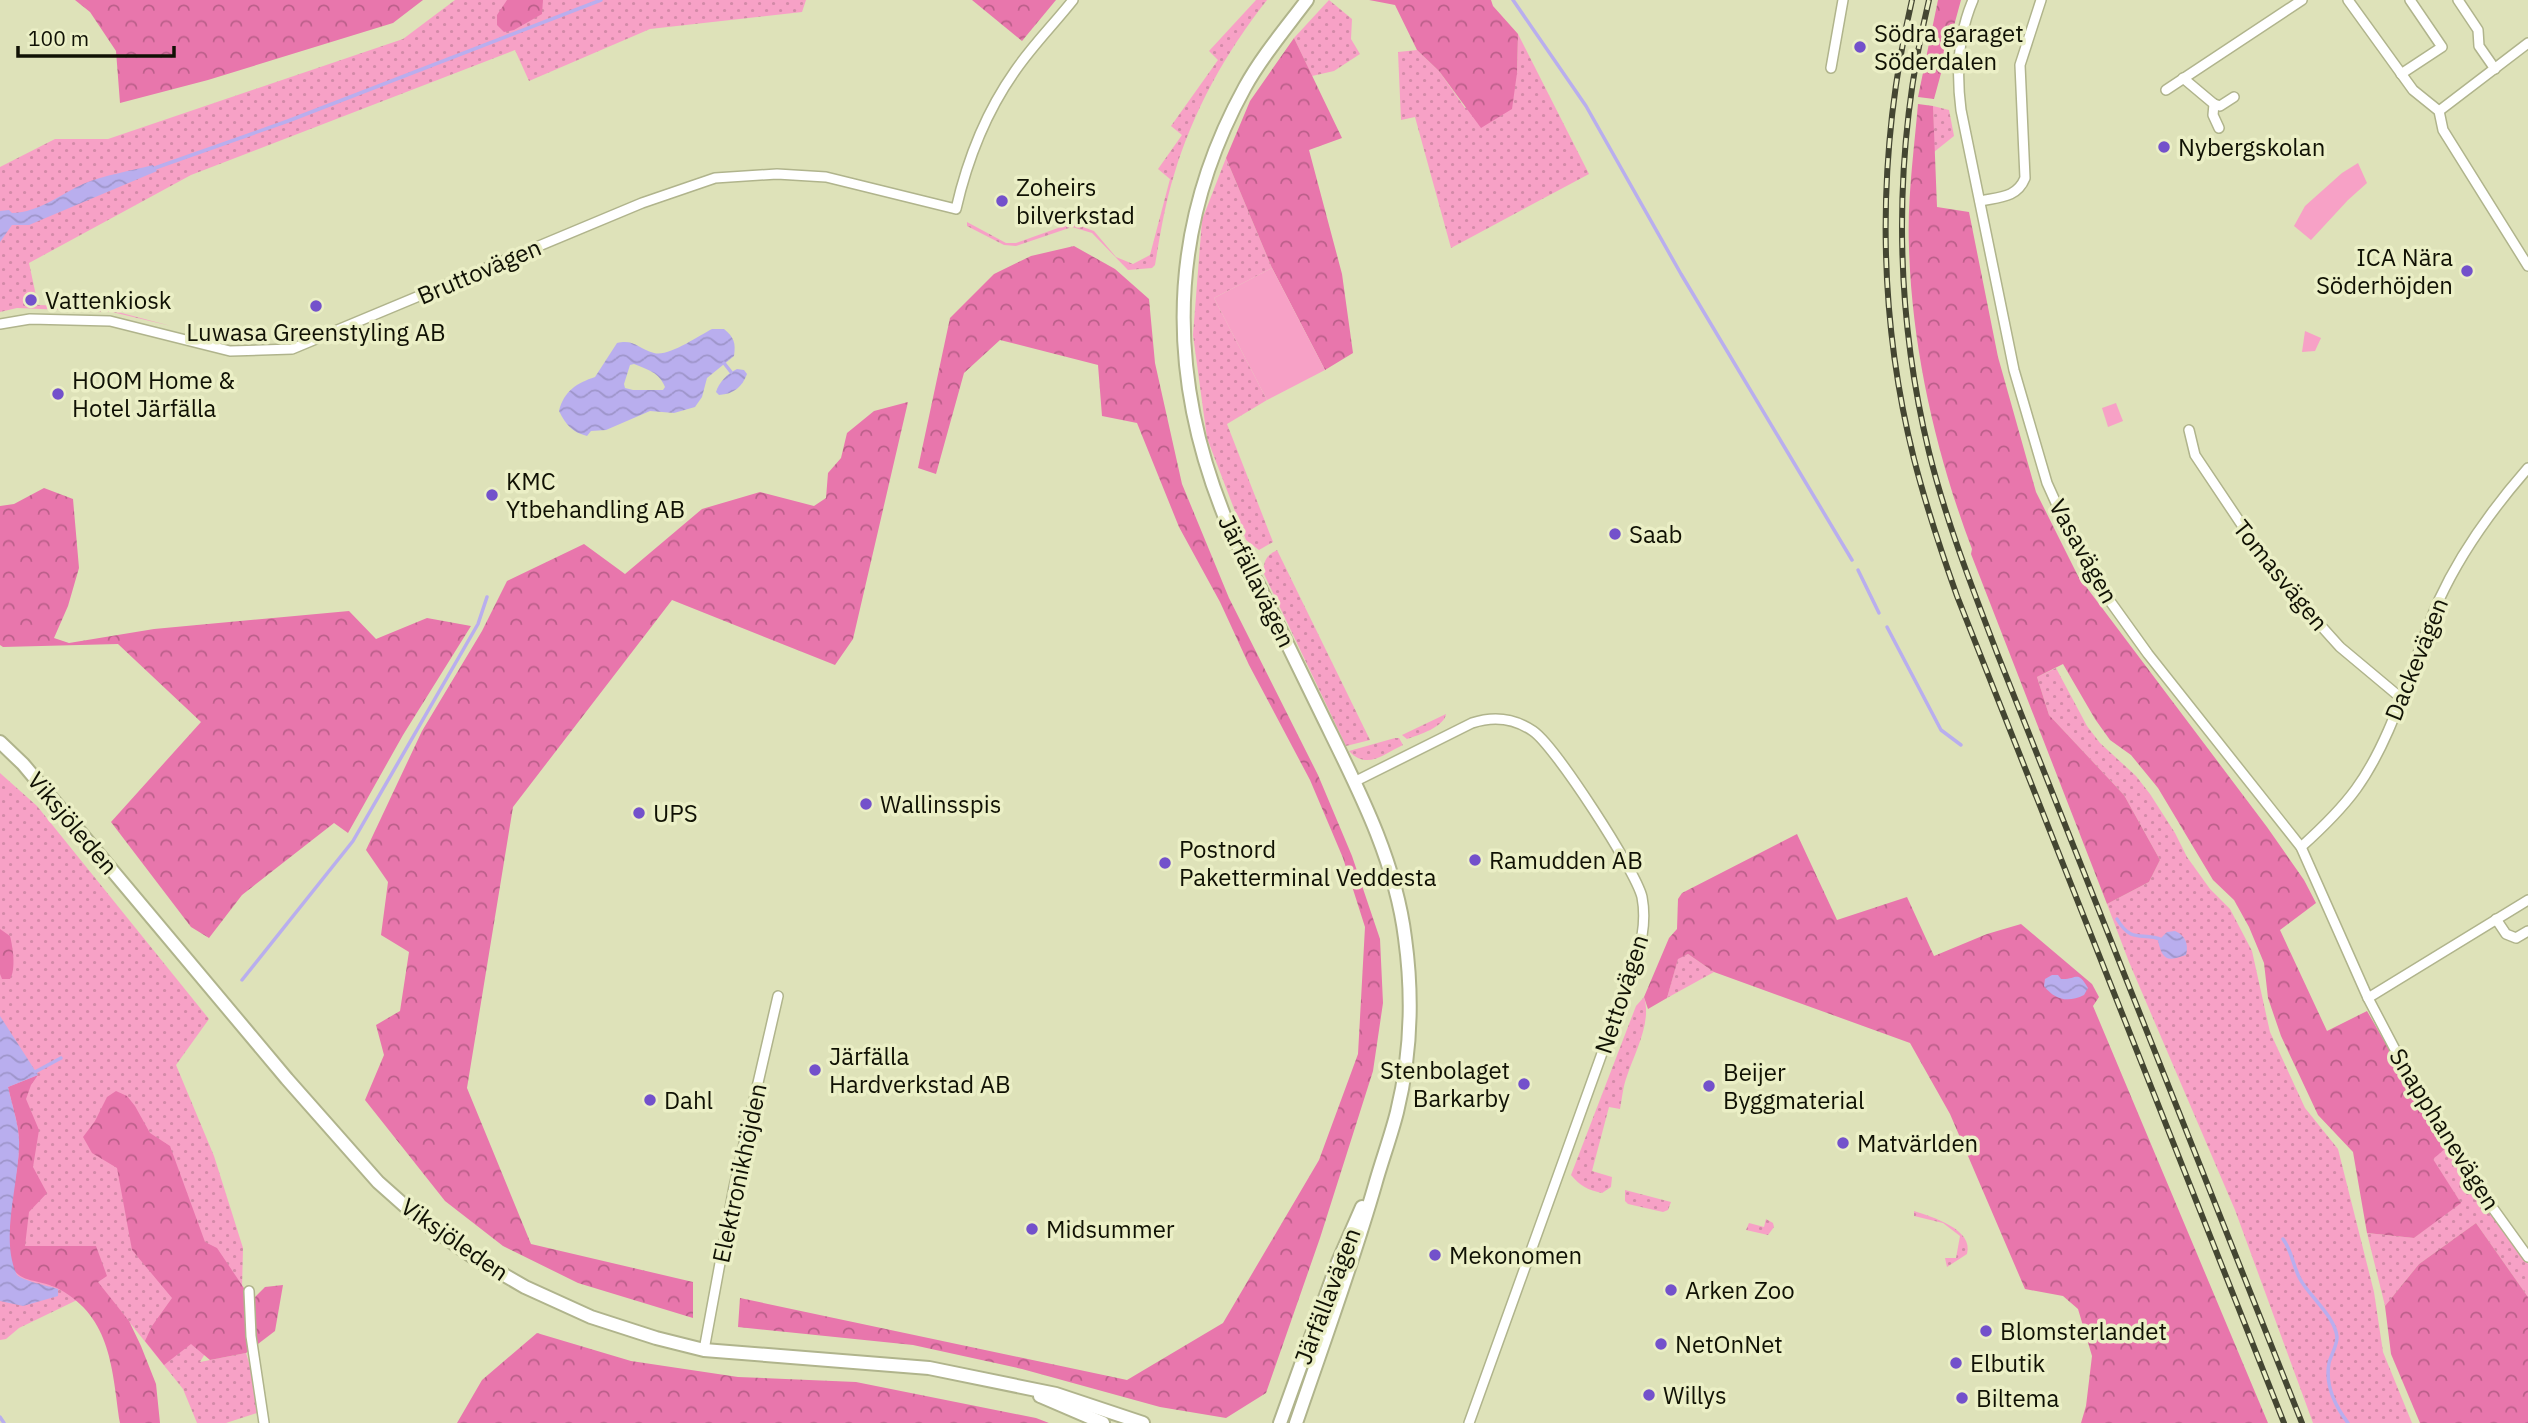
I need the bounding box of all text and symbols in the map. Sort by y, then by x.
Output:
scale bar [18,14,173,58]
place label: Södra garaget Söderdalen [1874,17,2024,77]
text: 100 m [28,24,89,52]
marker: Södra garaget Söderdalen [1852,39,1868,55]
place label: Nybergskolan [2178,131,2325,163]
marker: Nybergskolan [2156,139,2172,155]
place label: Zoheirs bilverkstad [1016,171,1135,231]
marker: Zoheirs bilverkstad [994,193,1010,209]
street label: Bruttovägen [412,231,546,311]
place label: ICA Nära Söderhöjden [2316,241,2453,301]
marker: ICA Nära Söderhöjden [2459,263,2475,279]
place label: Vattenkiosk [45,284,172,316]
marker: Vattenkiosk [23,292,39,308]
marker: Luwasa Greenstyling AB [308,298,324,314]
place label: Luwasa Greenstyling AB [186,316,446,348]
place label: HOOM Home & Hotel Järfälla [72,364,235,424]
marker: HOOM Home & Hotel Järfälla [50,386,66,402]
place label: KMC Ytbehandling AB [506,465,685,525]
marker: KMC Ytbehandling AB [484,487,500,503]
street label: Vasavägen [2042,493,2126,609]
street label: Järfällavägen [1211,509,1303,653]
street label: Tomasvägen [2226,513,2336,637]
place label: Saab [1629,518,1683,550]
marker: Saab [1607,526,1623,542]
street label: Dackevägen [2377,593,2455,725]
street label: Viksjöleden [21,765,125,881]
place label: Wallinsspis [880,788,1001,820]
marker: Wallinsspis [858,796,874,812]
place label: UPS [653,797,698,829]
marker: UPS [631,805,647,821]
place label: Postnord Paketterminal Veddesta [1179,833,1437,893]
place label: Ramudden AB [1489,844,1643,876]
marker: Ramudden AB [1467,852,1483,868]
marker: Postnord Paketterminal Veddesta [1157,855,1173,871]
street label: Nettovägen [1587,930,1655,1058]
place label: Järfälla Hardverkstad AB [829,1040,1011,1100]
street label: Snapphanevägen [2382,1042,2508,1216]
place label: Stenbolaget Barkarby [1380,1054,1510,1114]
place label: Beijer Byggmaterial [1723,1056,1865,1116]
marker: Järfälla Hardverkstad AB [807,1062,823,1078]
marker: Stenbolaget Barkarby [1516,1076,1532,1092]
marker: Beijer Byggmaterial [1701,1078,1717,1094]
street label: Elektronikhöjden [704,1080,774,1266]
place label: Dahl [664,1084,713,1116]
marker: Dahl [642,1092,658,1108]
place label: Matvärlden [1857,1127,1978,1159]
marker: Matvärlden [1835,1135,1851,1151]
street label: Viksjöleden [395,1190,515,1288]
place label: Midsummer [1046,1213,1175,1245]
marker: Midsummer [1024,1221,1040,1237]
street label: Järfällavägen [1286,1223,1368,1369]
place label: Mekonomen [1449,1239,1582,1271]
marker: Mekonomen [1427,1247,1443,1263]
place label: Arken Zoo [1685,1274,1795,1306]
marker: Arken Zoo [1663,1282,1679,1298]
place label: Blomsterlandet [2000,1315,2167,1347]
marker: Blomsterlandet [1978,1323,1994,1339]
place label: NetOnNet [1675,1328,1783,1360]
marker: NetOnNet [1653,1336,1669,1352]
place label: Elbutik [1970,1347,2045,1379]
marker: Elbutik [1948,1355,1964,1371]
place label: Willys [1663,1379,1727,1411]
place label: Biltema [1976,1382,2060,1414]
marker: Willys [1641,1387,1657,1403]
marker: Biltema [1954,1390,1970,1406]

